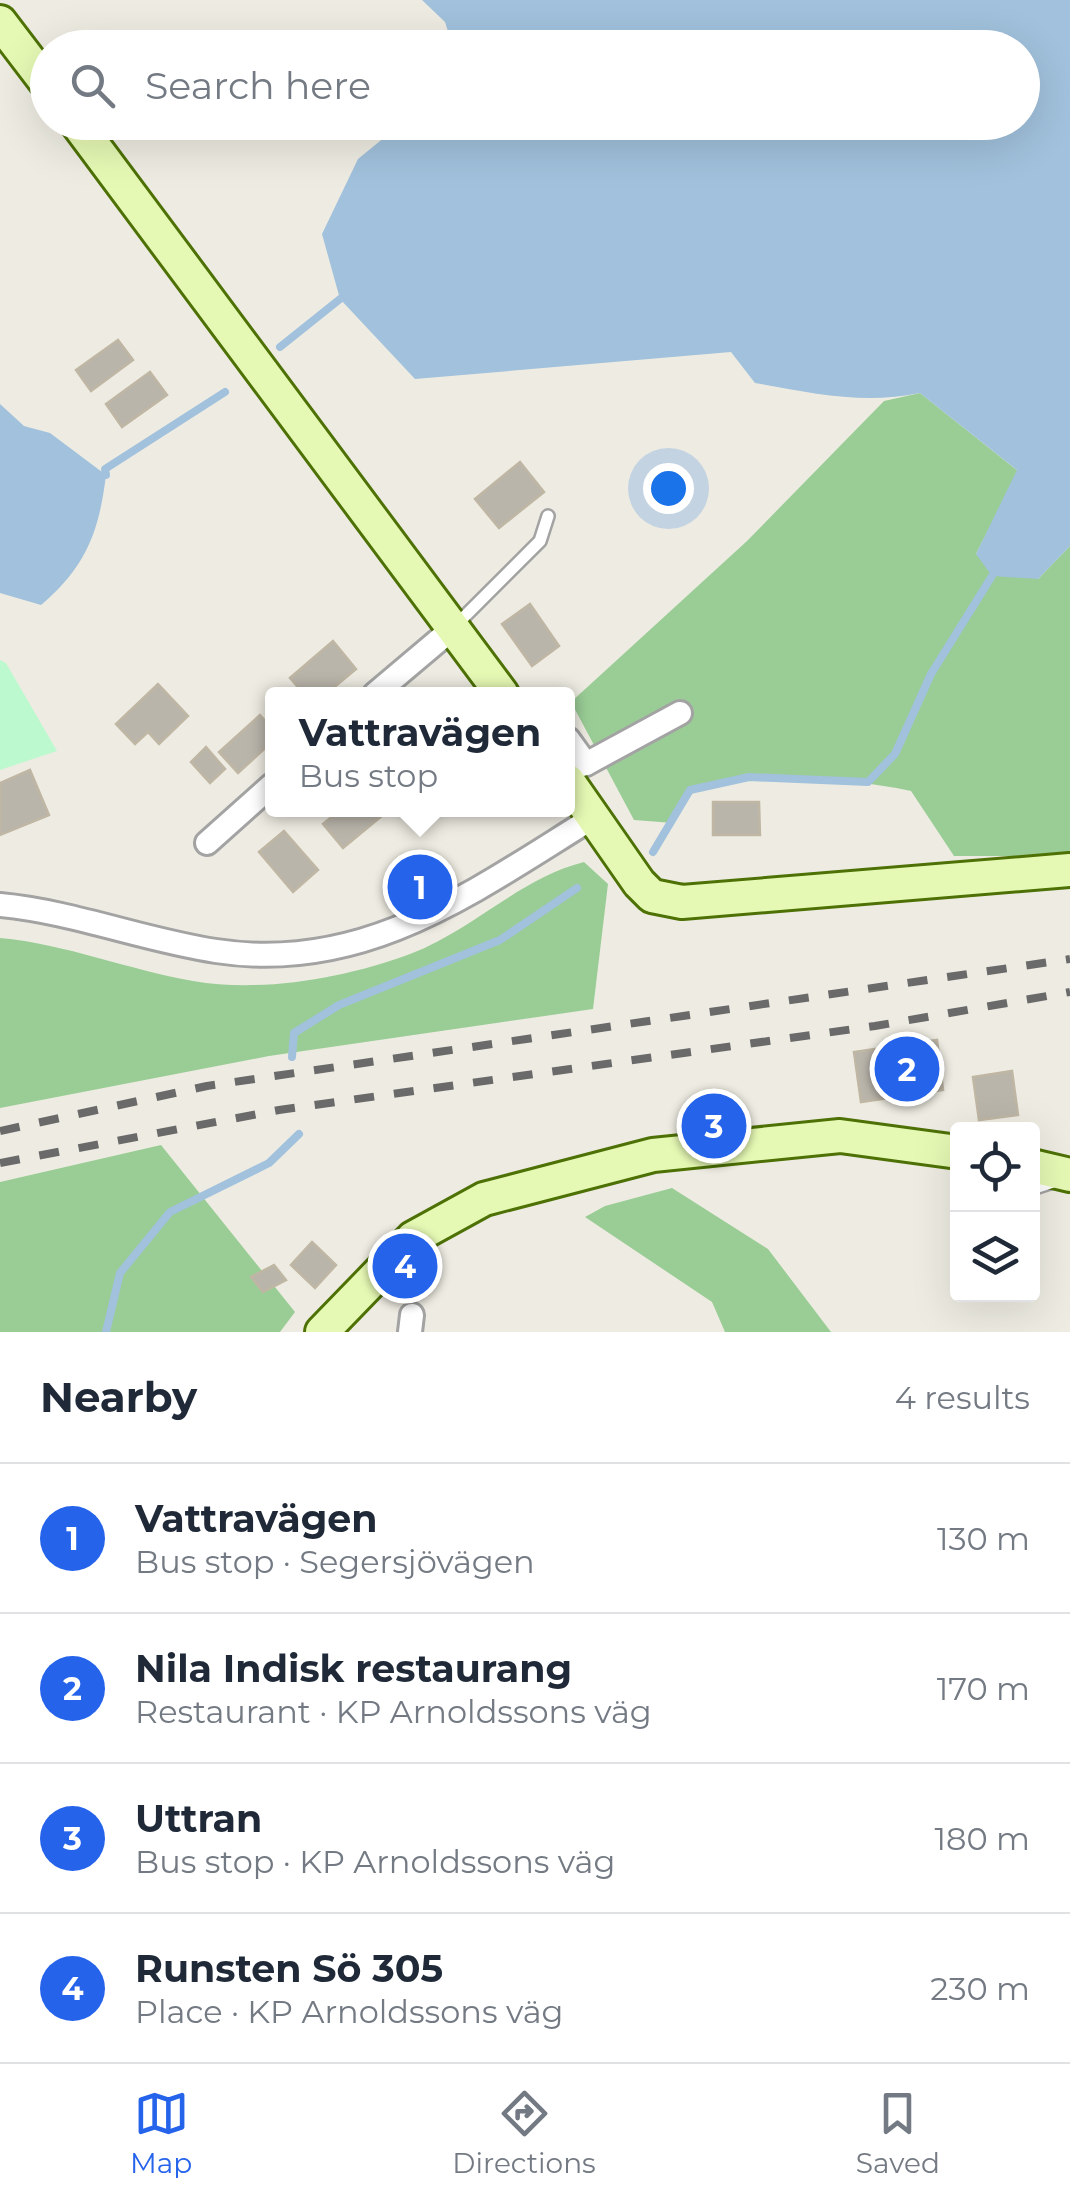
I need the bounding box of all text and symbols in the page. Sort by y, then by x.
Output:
search box [30,30,1040,140]
icon: search [65,58,120,113]
text: Search here [145,62,371,109]
your location [643,463,694,514]
popup [265,687,575,817]
text: Vattravägen [299,709,541,756]
text: Bus stop [299,756,438,795]
pin: 1 [388,850,452,924]
pin: 2 [874,1032,940,1106]
pin: 3 [682,1088,746,1164]
map controls [950,1122,1040,1302]
button: locate [950,1122,1040,1212]
button: layers [950,1212,1040,1302]
pin: 4 [372,1228,438,1304]
text: Nearby [40,1371,197,1423]
text: 4 results [895,1378,1030,1417]
text: Vattravägen [135,1495,378,1542]
text: 1 [66,1519,79,1558]
text: 130 m [937,1519,1030,1558]
text: Bus stop · Segersjövägen [135,1542,535,1581]
text: Nila Indisk restaurang [135,1645,572,1692]
text: 2 [63,1669,82,1708]
text: 170 m [937,1669,1030,1708]
text: Restaurant · KP Arnoldssons väg [135,1692,652,1731]
text: Uttran [135,1795,262,1842]
text: 3 [63,1819,82,1858]
text: 180 m [935,1819,1030,1858]
text: Bus stop · KP Arnoldssons väg [135,1842,615,1881]
text: Runsten Sö 305 [135,1945,443,1992]
text: 4 [61,1969,84,2008]
text: 230 m [930,1969,1030,2008]
text: Place · KP Arnoldssons väg [135,1992,563,2031]
tab: Map [130,2086,192,2180]
tab: Directions [452,2086,596,2180]
tab: Saved [856,2086,940,2180]

